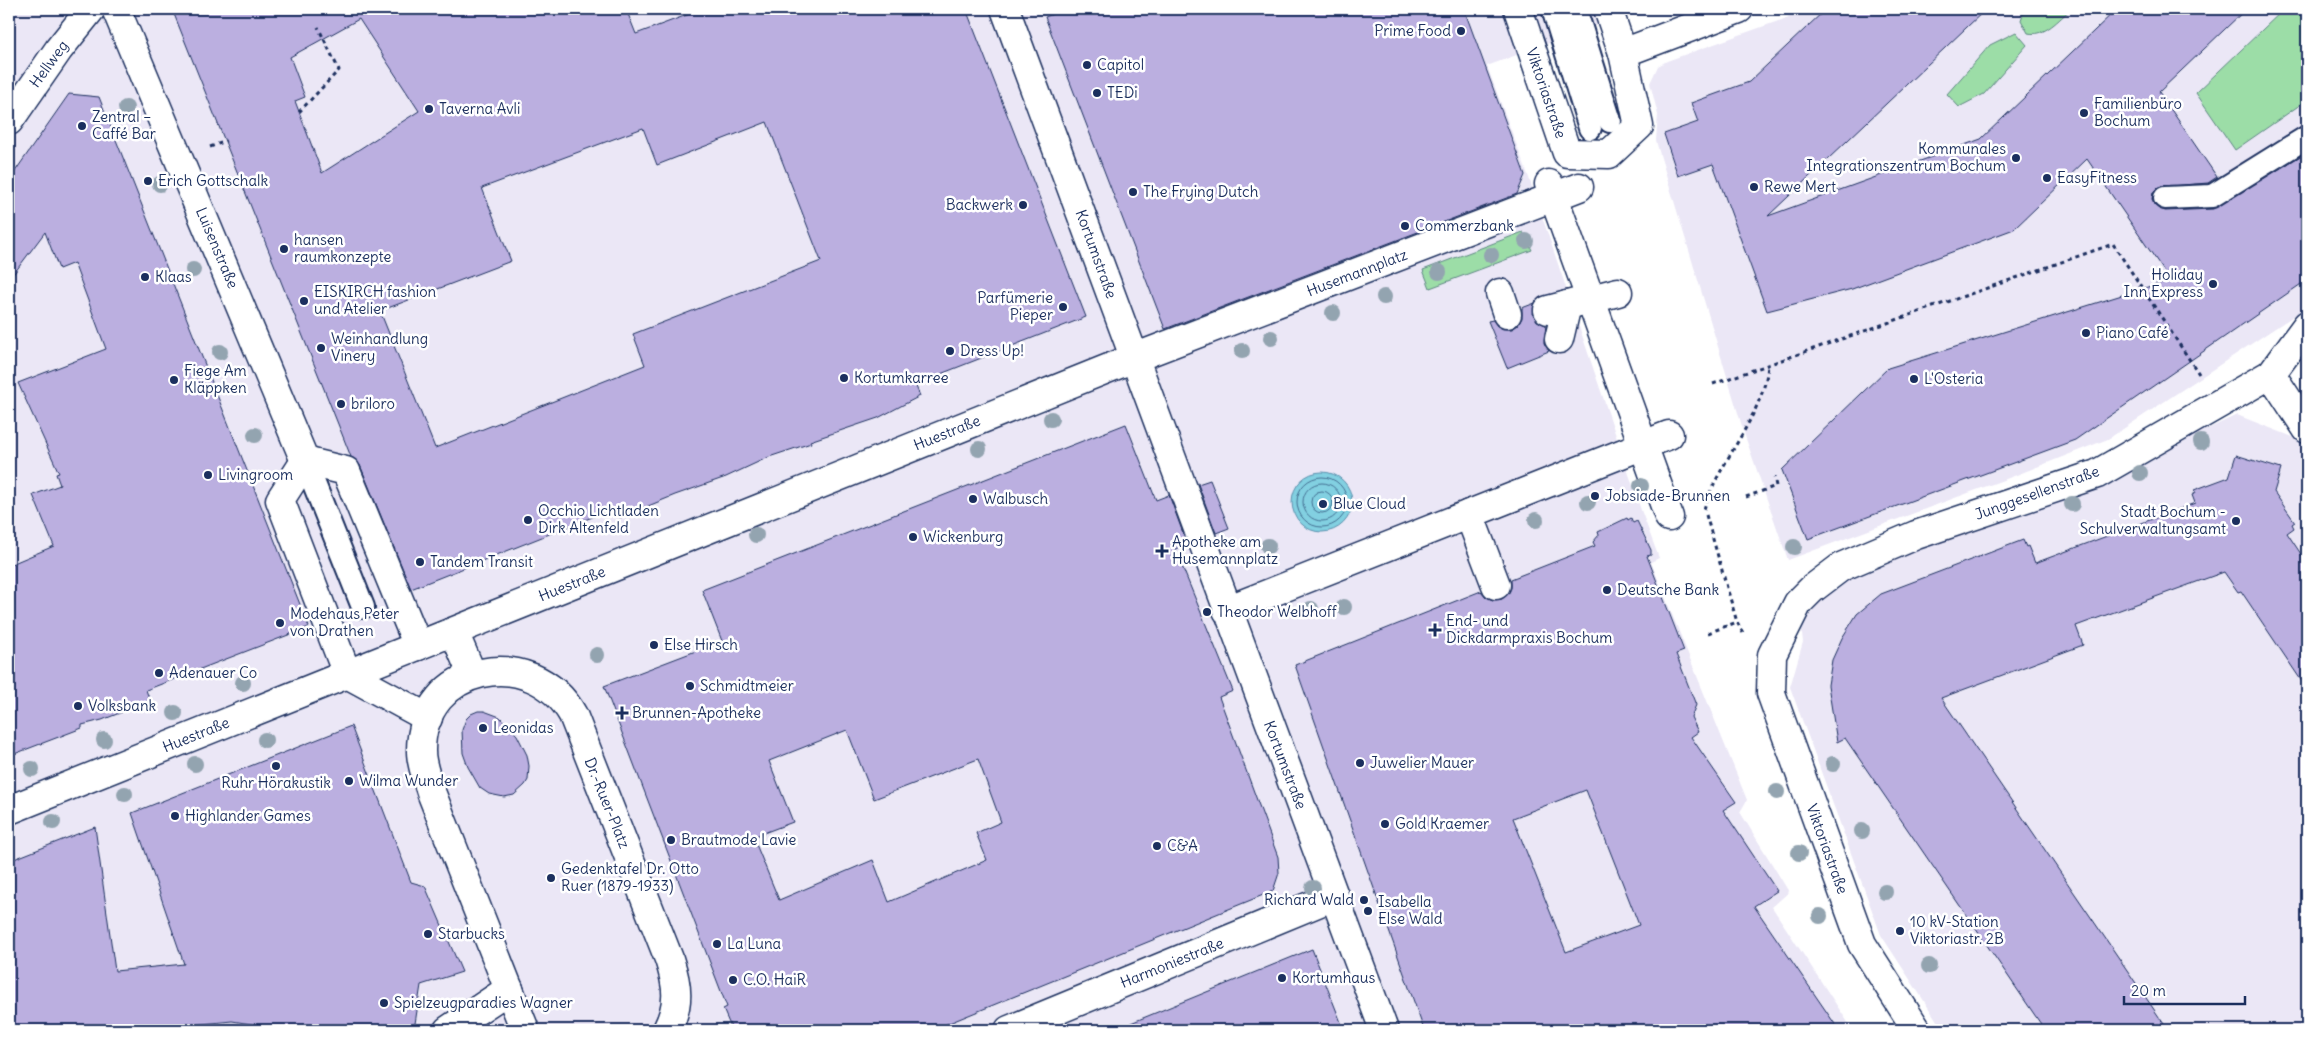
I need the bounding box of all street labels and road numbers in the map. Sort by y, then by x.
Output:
street label: Hellweg [25,36,72,91]
street label: Viktoriastraße [1522,45,1571,141]
street label: Luisenstraße [192,204,243,291]
street label: Kortumstraße [1072,207,1121,301]
street label: Husemannplatz [1304,245,1410,300]
street label: Huestraße [911,411,983,454]
street label: Junggesellenstraße [1972,461,2102,524]
street label: Huestraße [536,562,608,605]
street label: Huestraße [160,713,232,756]
street label: Kortumstraße [1260,718,1311,812]
street label: Dr.-Ruer-Platz [581,755,634,851]
street label: Viktoriastraße [1802,801,1853,897]
street label: Harmoniestraße [1117,933,1226,992]

